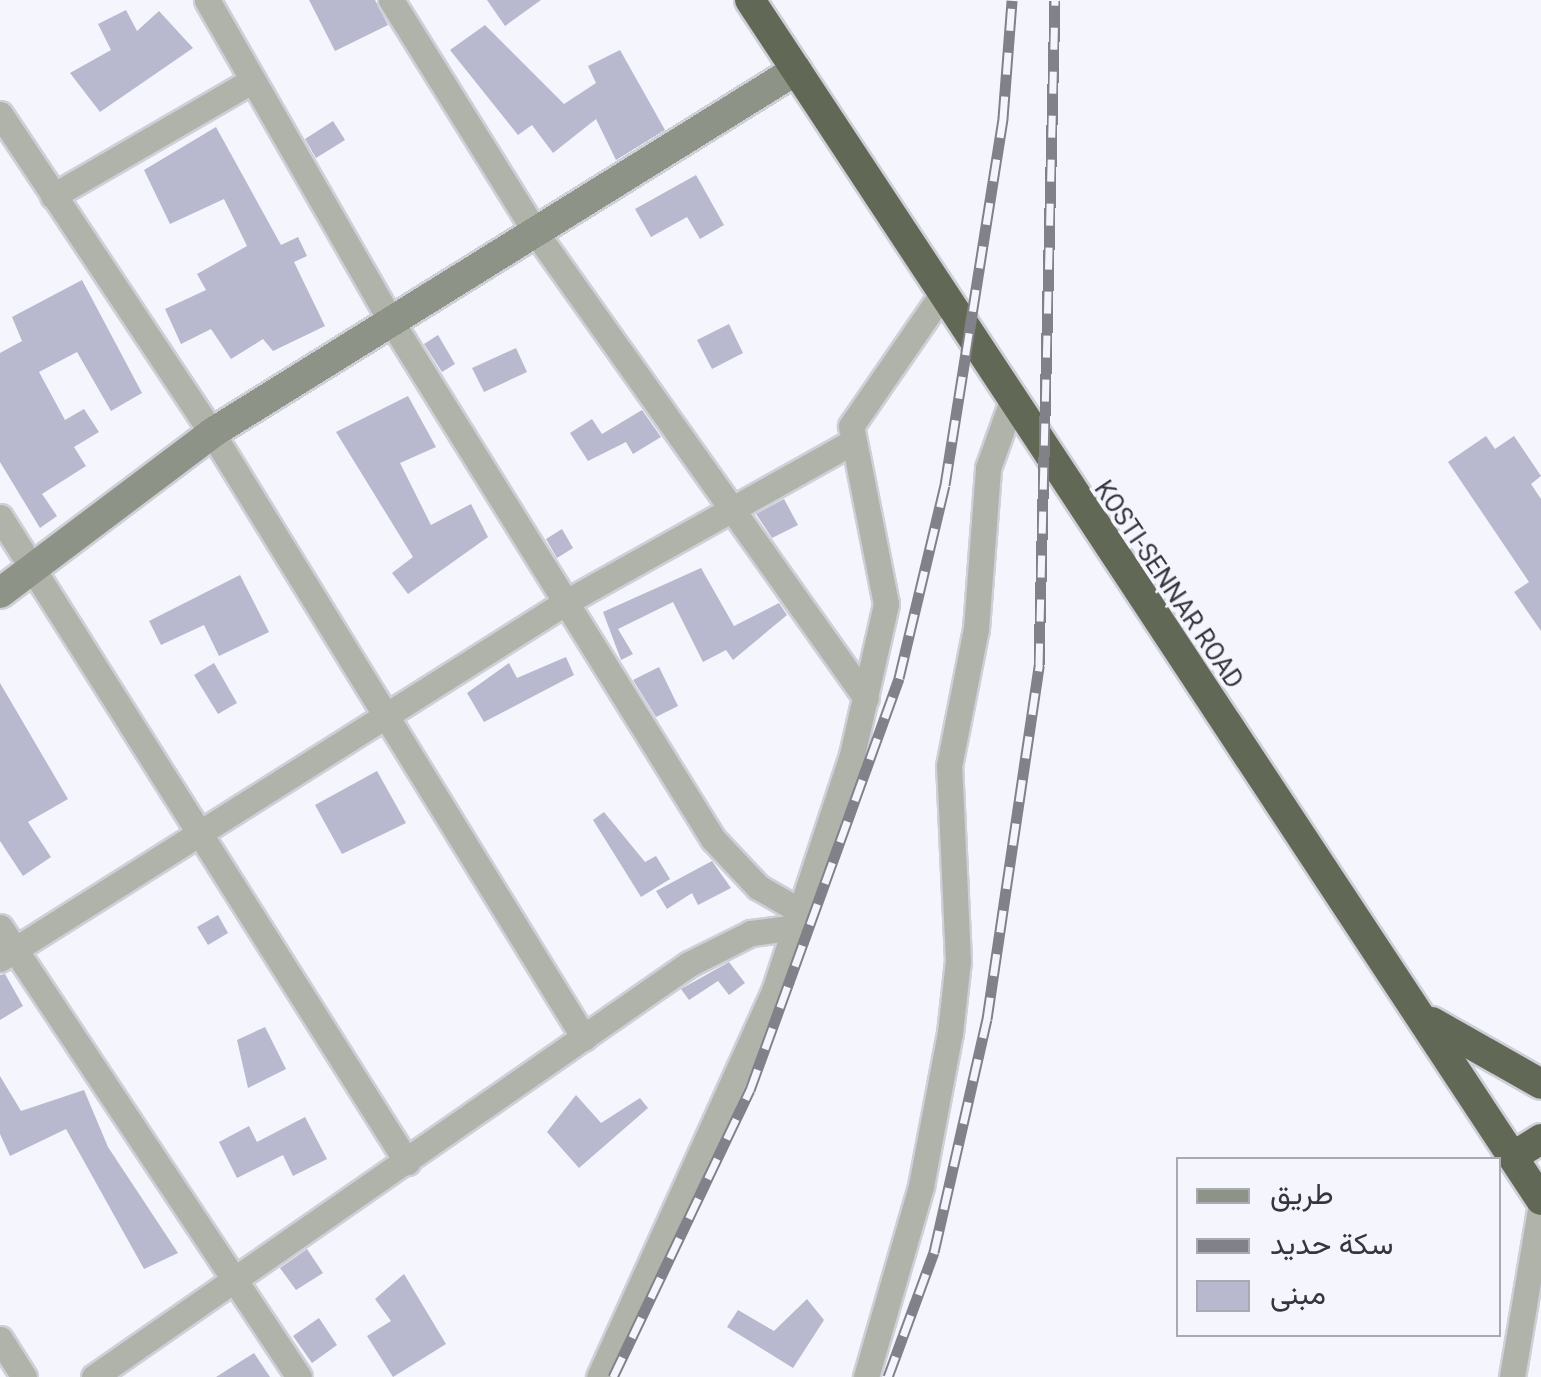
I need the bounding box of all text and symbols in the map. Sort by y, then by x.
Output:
street label: KOSTI-SENNAR ROAD [1087,476,1249,694]
legend [1176,1157,1501,1337]
text: طريق [1270,1176,1334,1211]
text: سكة حديد [1270,1226,1393,1261]
text: مبنى [1270,1276,1326,1311]

